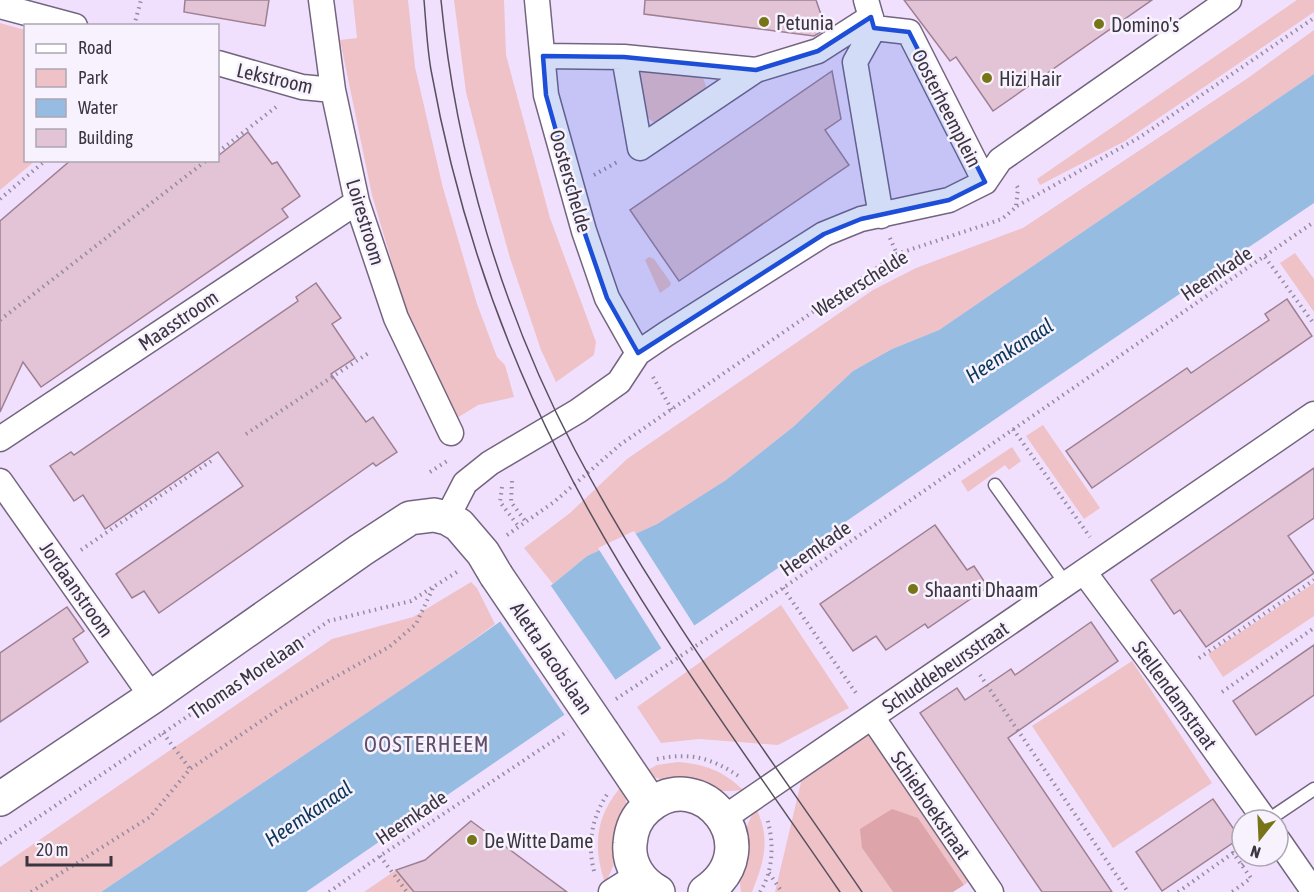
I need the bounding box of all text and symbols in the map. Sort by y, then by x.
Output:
place label: Petunia [776,11,834,34]
place label: Domino's [1111,13,1179,36]
marker: Petunia [757,15,771,29]
marker: Domino's [1092,17,1106,31]
legend [24,24,219,162]
text: Road [78,37,112,58]
street label: Oosterheemplein [908,45,986,171]
street label: Lekstroom [235,58,315,98]
text: Park [78,67,108,88]
place label: Hizi Hair [999,67,1062,90]
marker: Hizi Hair [980,71,994,85]
text: Water [78,97,118,118]
text: Building [78,127,133,148]
street label: Oosterschelde [545,127,597,235]
street label: Loirestroom [342,176,390,268]
street label: Heemkade [1176,241,1256,305]
street label: Westerschelde [808,245,912,321]
street label: Maasstroom [134,285,222,355]
water label: Heemkanaal [961,313,1057,387]
street label: Heemkade [775,515,855,581]
street label: Jordaanstroom [36,537,118,641]
place label: Shaanti Dhaam [925,578,1038,601]
marker: Shaanti Dhaam [906,582,920,596]
street label: Aletta Jacobslaan [506,598,598,718]
street label: Schuddebeursstraat [878,616,1013,718]
street label: Thomas Morelaan [185,630,307,724]
street label: Stellendamstraat [1128,636,1222,754]
district label: OOSTERHEEM [364,731,490,757]
street label: Schiebroekstraat [887,747,975,863]
water label: Heemkanaal [260,775,356,851]
street label: Heemkade [371,785,451,849]
north arrow [1230,808,1290,868]
scale bar [27,829,111,867]
place label: De Witte Dame [484,829,593,852]
marker: De Witte Dame [465,833,479,847]
text: 20 m [36,839,68,860]
text: N [1248,842,1263,862]

